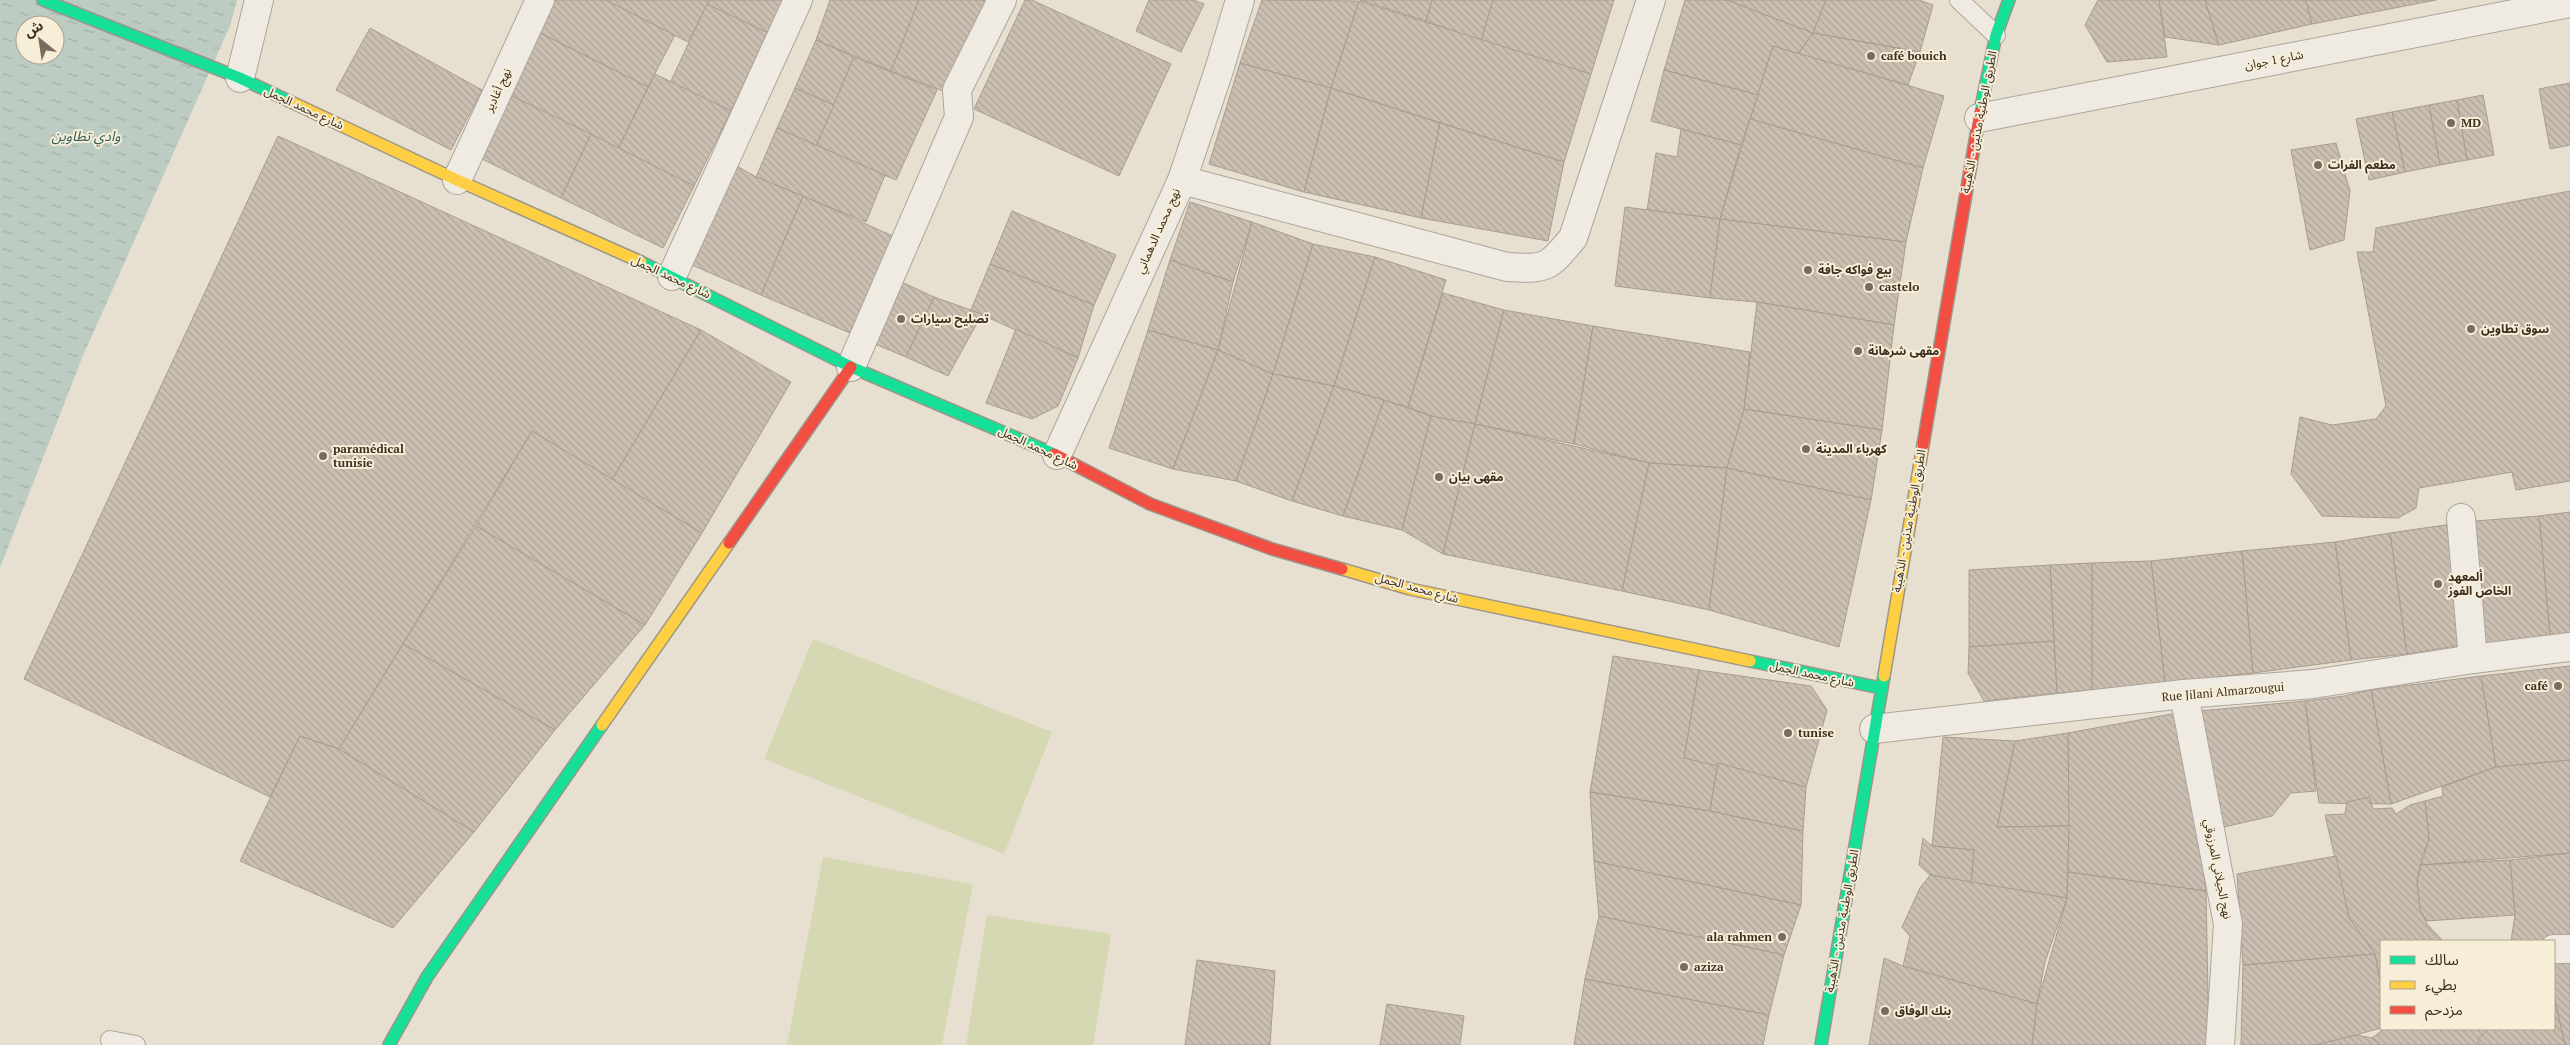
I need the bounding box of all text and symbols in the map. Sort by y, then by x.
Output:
north arrow [15,15,65,65]
text: ش [20,15,46,41]
street label: شارع 1 جوان [2243,46,2305,75]
place label: café bouich [1881,48,1947,63]
street label: الطريق الوطنية مدنين - الذهيبة [1957,49,2001,195]
marker: café bouich [1865,50,1877,62]
street label: نهج أغادير [481,66,516,116]
street label: شارع محمد الجمل [261,83,346,134]
place label: MD [2461,115,2481,130]
marker: MD [2445,117,2457,129]
water label: وادي تطاوين [51,126,121,147]
place label: مطعم الفرات [2328,157,2396,174]
marker: مطعم الفرات [2312,159,2324,171]
street label: نهج محمد الدهماني [1132,186,1186,277]
street label: شارع محمد الجمل [628,252,713,303]
place label: بيع فواكه جافة [1818,262,1892,279]
marker: بيع فواكه جافة [1802,264,1814,276]
place label: castelo [1879,279,1919,294]
marker: castelo [1863,281,1875,293]
place label: تصليح سيارات [911,311,989,328]
marker: تصليح سيارات [895,313,907,325]
place label: سوق تطاوين [2481,321,2549,336]
marker: سوق تطاوين [2465,323,2477,335]
place label: مقهى شرهانة [1868,343,1939,358]
marker: مقهى شرهانة [1852,345,1864,357]
street label: شارع محمد الجمل [995,423,1080,474]
place label: paramédical tunisie [333,441,404,470]
place label: كهرباء المدينة [1816,441,1887,456]
marker: كهرباء المدينة [1800,443,1812,455]
street label: الطريق الوطنية مدنين - الذهيبة [1889,448,1929,594]
marker: paramédical tunisie [317,450,329,462]
place label: مقهى بيان [1449,469,1503,484]
marker: مقهى بيان [1433,471,1445,483]
street label: شارع محمد الجمل [1373,569,1461,608]
place label: ألمعهد الخاص الفوز [2447,569,2511,598]
marker: ألمعهد الخاص الفوز [2432,578,2444,590]
street label: شارع محمد الجمل [1768,657,1856,692]
place label: café [2525,678,2549,693]
street label: Rue Jilani Almarzougui [2161,679,2285,704]
marker: café [2552,680,2564,692]
place label: tunise [1798,725,1834,740]
marker: tunise [1782,727,1794,739]
street label: نهج الجيلاني المرزوقي [2199,817,2236,921]
street label: الطريق الوطنية مدنين - الذهيبة [1822,848,1862,994]
place label: ala rahmen [1707,929,1772,944]
marker: ala rahmen [1776,931,1788,943]
legend [2380,940,2555,1030]
text: سالك [2425,949,2459,969]
place label: aziza [1694,959,1724,974]
marker: aziza [1678,961,1690,973]
text: بطيء [2425,974,2457,996]
text: مزدحم [2425,999,2463,1021]
place label: بنك الوفاق [1895,1003,1952,1018]
marker: بنك الوفاق [1879,1005,1891,1017]

